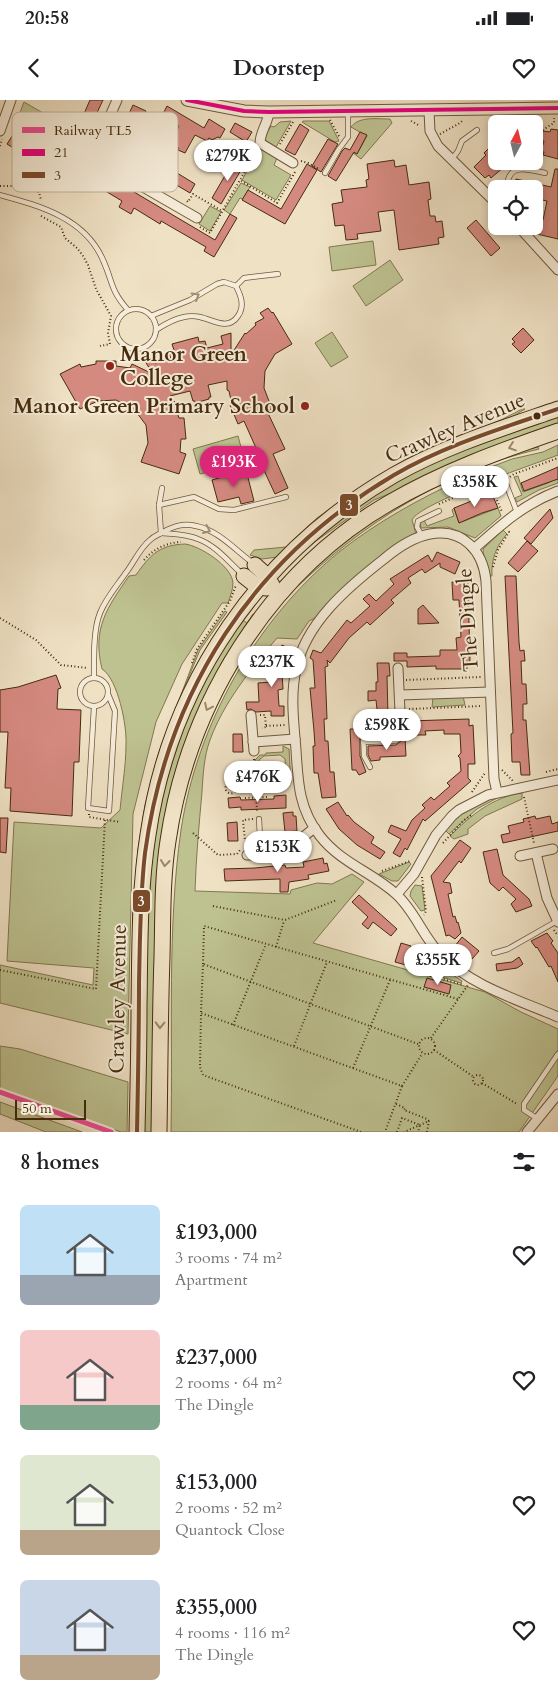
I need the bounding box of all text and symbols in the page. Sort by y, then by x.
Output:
text: 20:58 [25,5,69,31]
text: Doorstep [233,53,325,83]
icon: back [20,54,48,82]
icon: heart [510,54,538,82]
legend [12,112,178,192]
north arrow [488,115,542,170]
map controls [488,115,543,235]
text: Railway TL5 [54,121,132,140]
pin: £279K [193,139,263,182]
text: 21 [54,143,68,162]
text: £279K [205,145,251,167]
text: 3 [54,166,61,185]
button: locate [488,180,543,235]
one-way arrow [191,293,200,303]
place label: Manor Green College [120,340,248,393]
marker: Manor Green College [104,360,116,372]
street label: Crawley Avenue [381,385,529,471]
place label: Manor Green Primary School [13,392,295,421]
marker: Manor Green Primary School [299,400,311,412]
unlabelled marker [532,411,542,421]
one-way arrow [508,441,517,451]
pin: £193K [199,446,269,488]
text: £193K [211,451,257,473]
pin: £358K [440,466,510,508]
text: £358K [452,471,498,493]
line badge: 3 [339,493,359,517]
text: 3 [345,496,353,515]
one-way arrow [202,524,211,535]
street label: The Dingle [450,567,486,673]
pin: £237K [237,646,307,688]
text: £237K [249,651,295,673]
one-way arrow [204,701,214,710]
pin: £598K [352,708,422,751]
text: £598K [364,714,410,736]
pin: £476K [223,760,293,803]
text: £476K [235,766,281,788]
pin: £153K [243,830,313,873]
text: £153K [255,836,301,858]
one-way arrow [160,859,171,867]
line badge: 3 [132,889,151,913]
text: 3 [137,892,145,911]
street label: Crawley Avenue [102,924,134,1074]
pin: £355K [403,944,473,986]
text: £355K [415,949,461,971]
one-way arrow [155,1022,165,1029]
scale bar [15,1097,86,1120]
text: 50 m [22,1099,52,1118]
text: 8 homes [20,1148,99,1177]
icon: filters [510,1148,538,1176]
text: £193,000 [175,1218,257,1247]
icon: home [60,1225,120,1285]
icon: heart [510,1241,538,1269]
text: 3 rooms · 74 m² [175,1247,282,1269]
text: Apartment [175,1269,248,1291]
text: £237,000 [175,1343,257,1372]
icon: home [60,1350,120,1410]
icon: heart [510,1366,538,1394]
text: 2 rooms · 64 m² [175,1372,282,1394]
text: The Dingle [175,1394,254,1416]
text: £153,000 [175,1468,257,1497]
icon: home [60,1475,120,1535]
icon: heart [510,1491,538,1519]
text: 2 rooms · 52 m² [175,1497,282,1519]
text: Quantock Close [175,1519,285,1541]
text: £355,000 [175,1593,257,1622]
icon: home [60,1600,120,1660]
icon: heart [510,1616,538,1644]
text: 4 rooms · 116 m² [175,1622,290,1644]
text: The Dingle [175,1644,254,1666]

